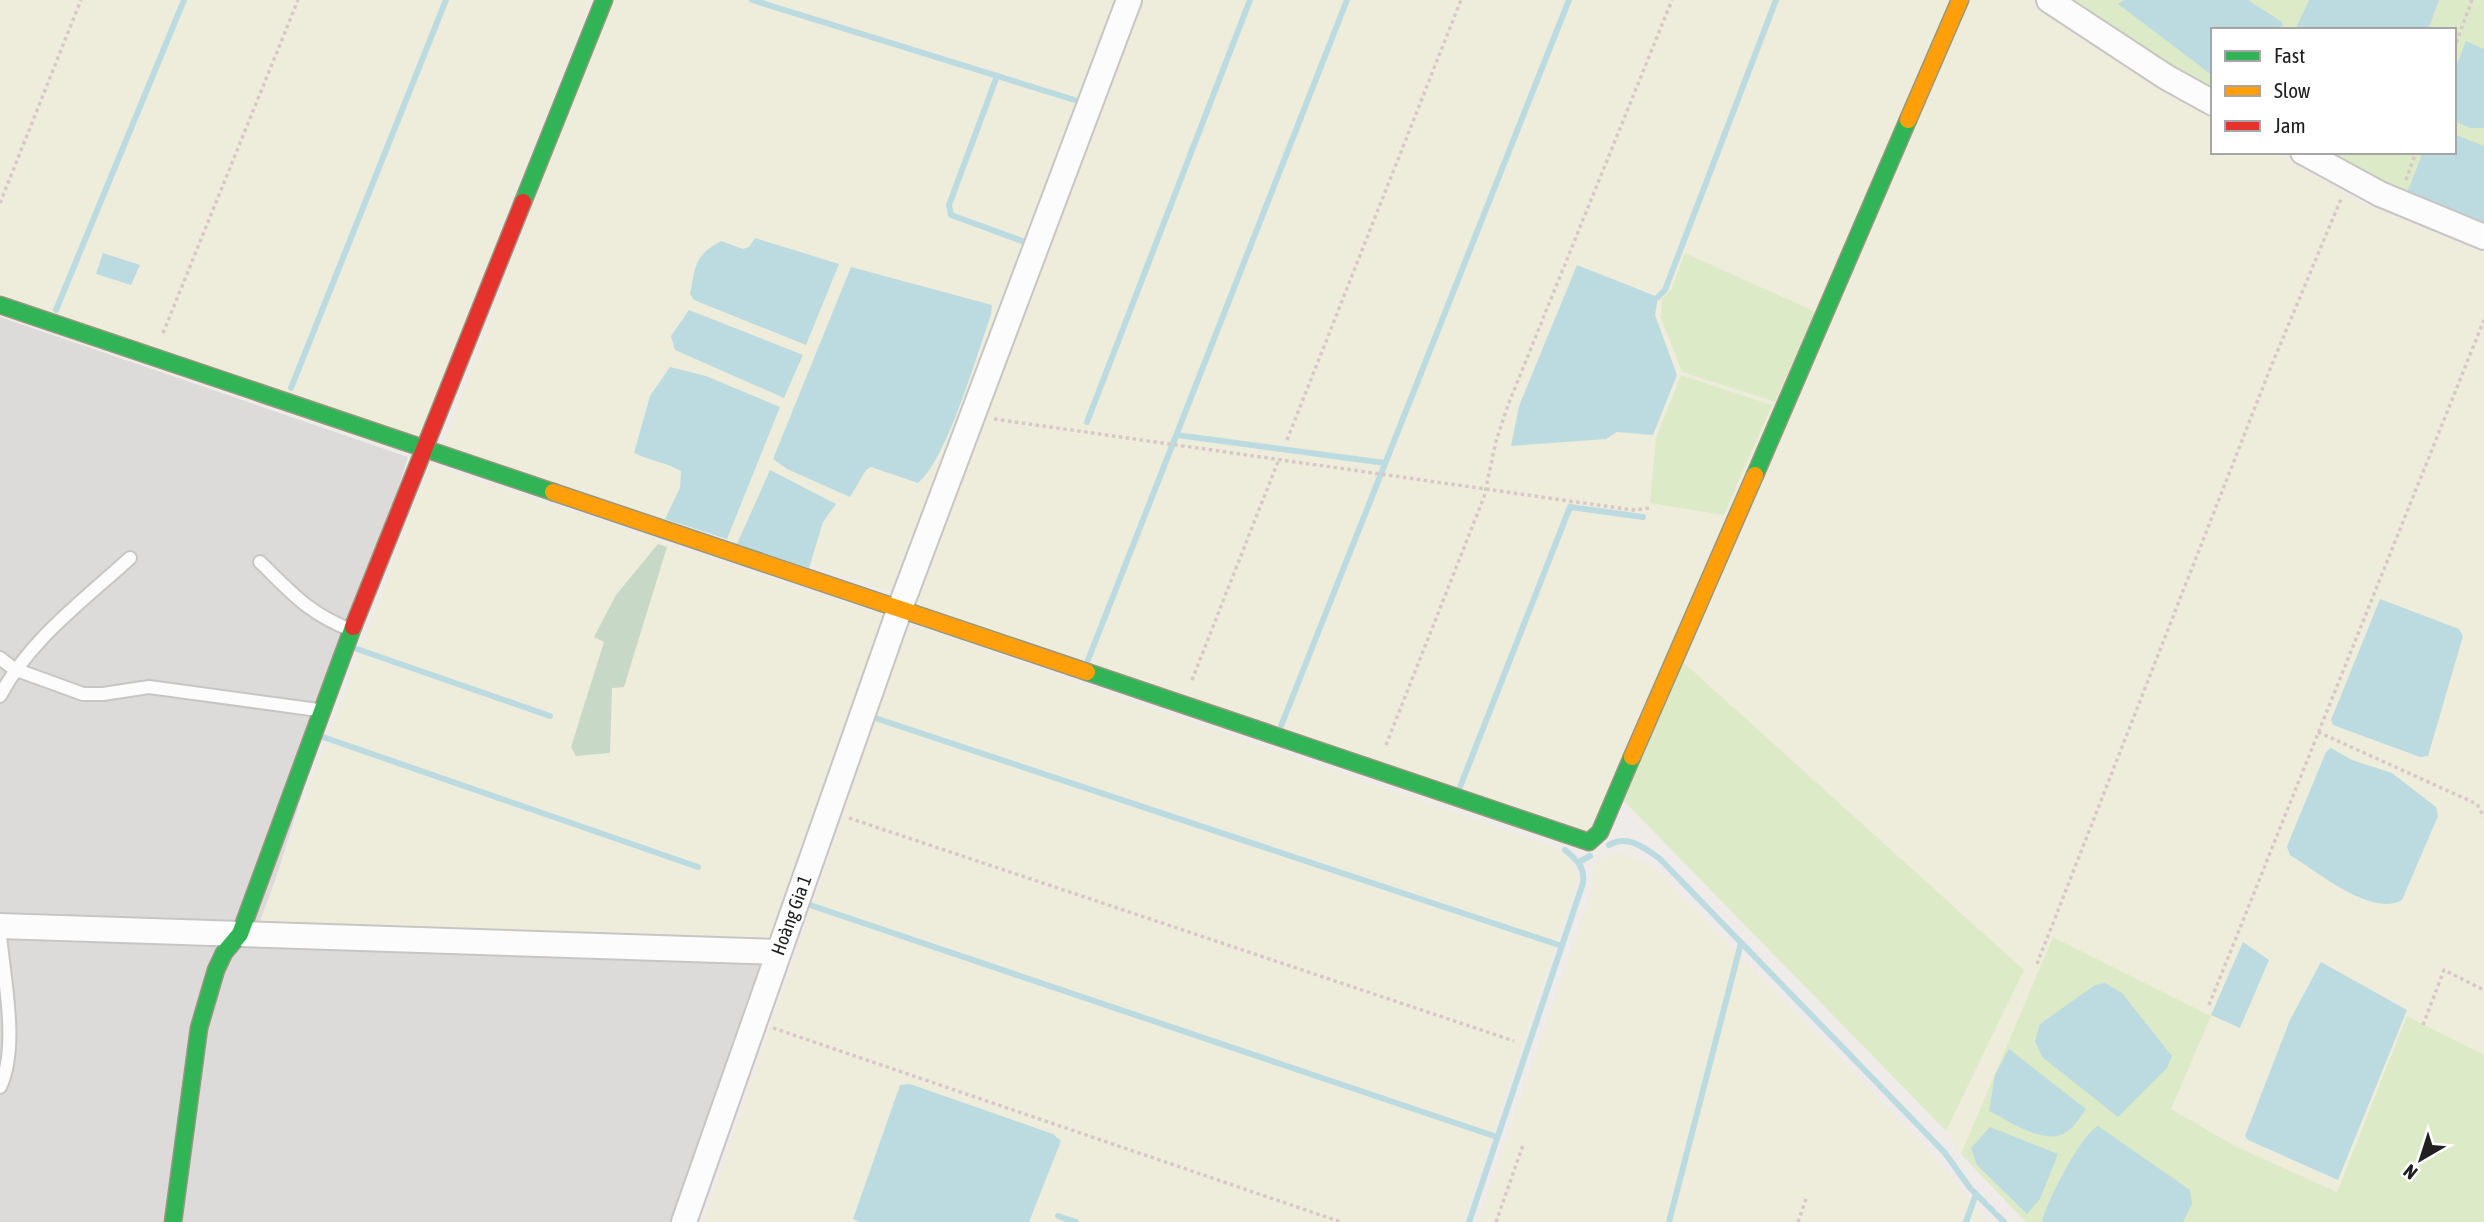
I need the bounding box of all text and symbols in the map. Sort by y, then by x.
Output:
legend [2211,28,2456,154]
text: Fast [2274,43,2305,67]
text: Slow [2274,78,2311,102]
text: Jam [2274,113,2306,137]
street label: Hoàng Gia 1 [766,872,816,958]
north arrow [2386,1124,2456,1194]
text: N [2399,1160,2422,1184]

